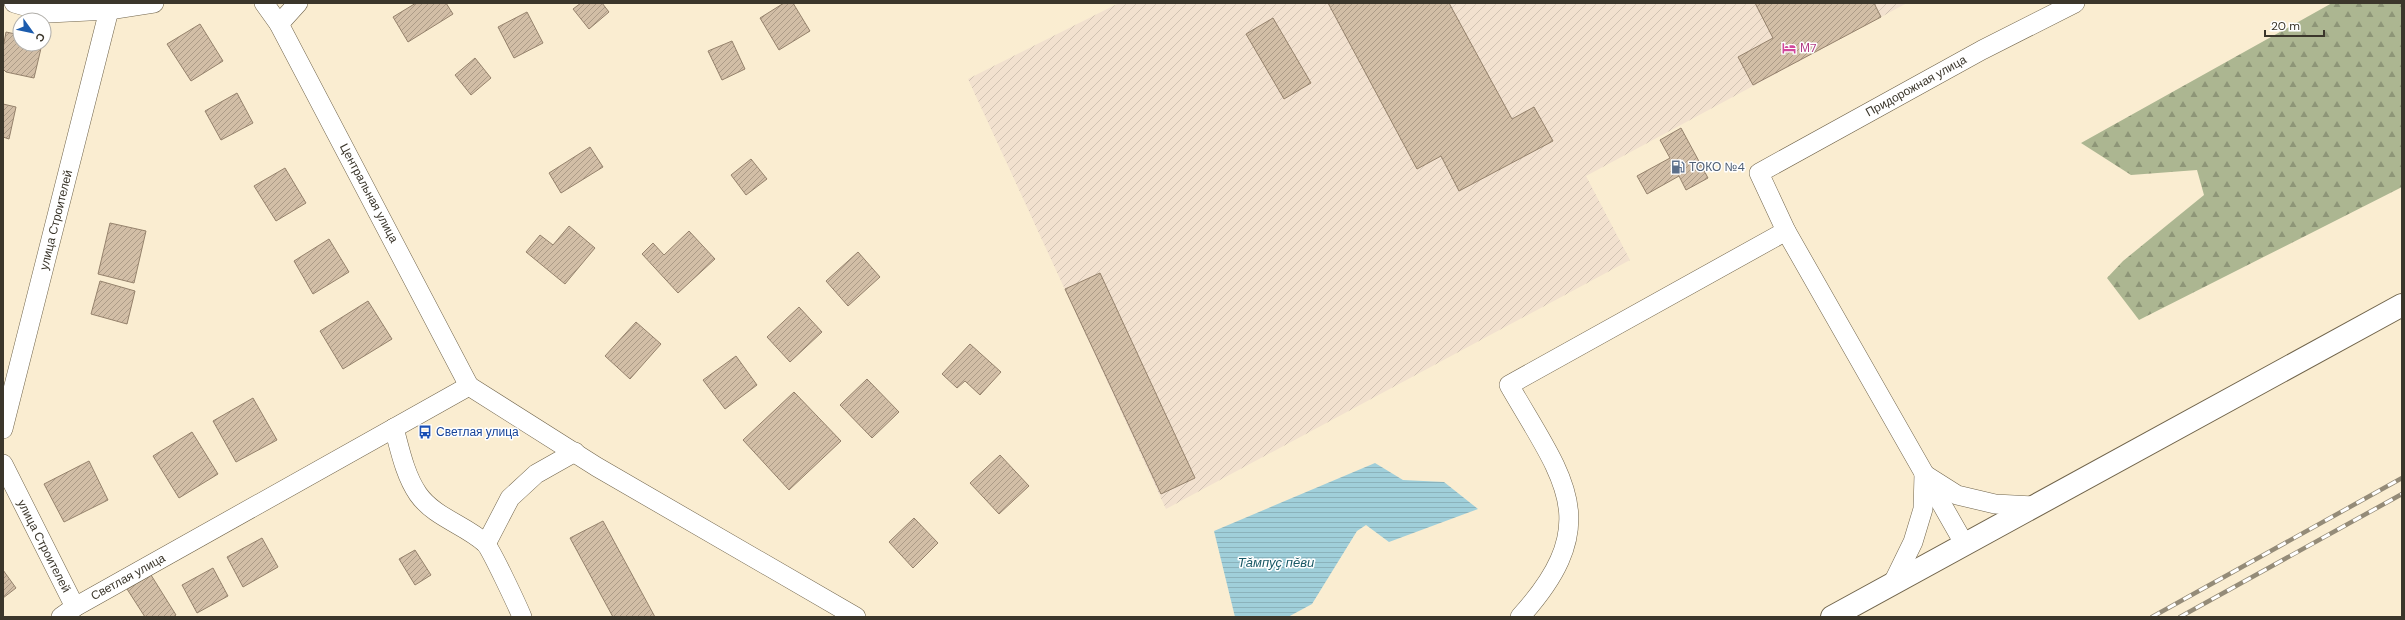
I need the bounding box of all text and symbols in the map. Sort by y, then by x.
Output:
north arrow [12,12,52,52]
scale bar [2265,12,2324,38]
text: 20 m [2271,18,2300,34]
text: С [32,30,48,45]
hotel icon: М7 [1781,40,1797,56]
place label: М7 [1800,40,1816,56]
street label: Придорожная улица [1863,51,1970,120]
street label: Центральная улица [336,141,402,246]
fuel station icon: ТОКО №4 [1670,159,1686,175]
place label: ТОКО №4 [1689,159,1745,175]
street label: улица Строителей [36,168,76,272]
bus stop icon: Светлая улица [417,424,433,440]
place label: Светлая улица [436,424,519,440]
street label: улица Строителей [14,497,74,595]
street label: Светлая улица [88,550,168,604]
water label: Тӑмпуҫ пӗви [1238,554,1314,571]

